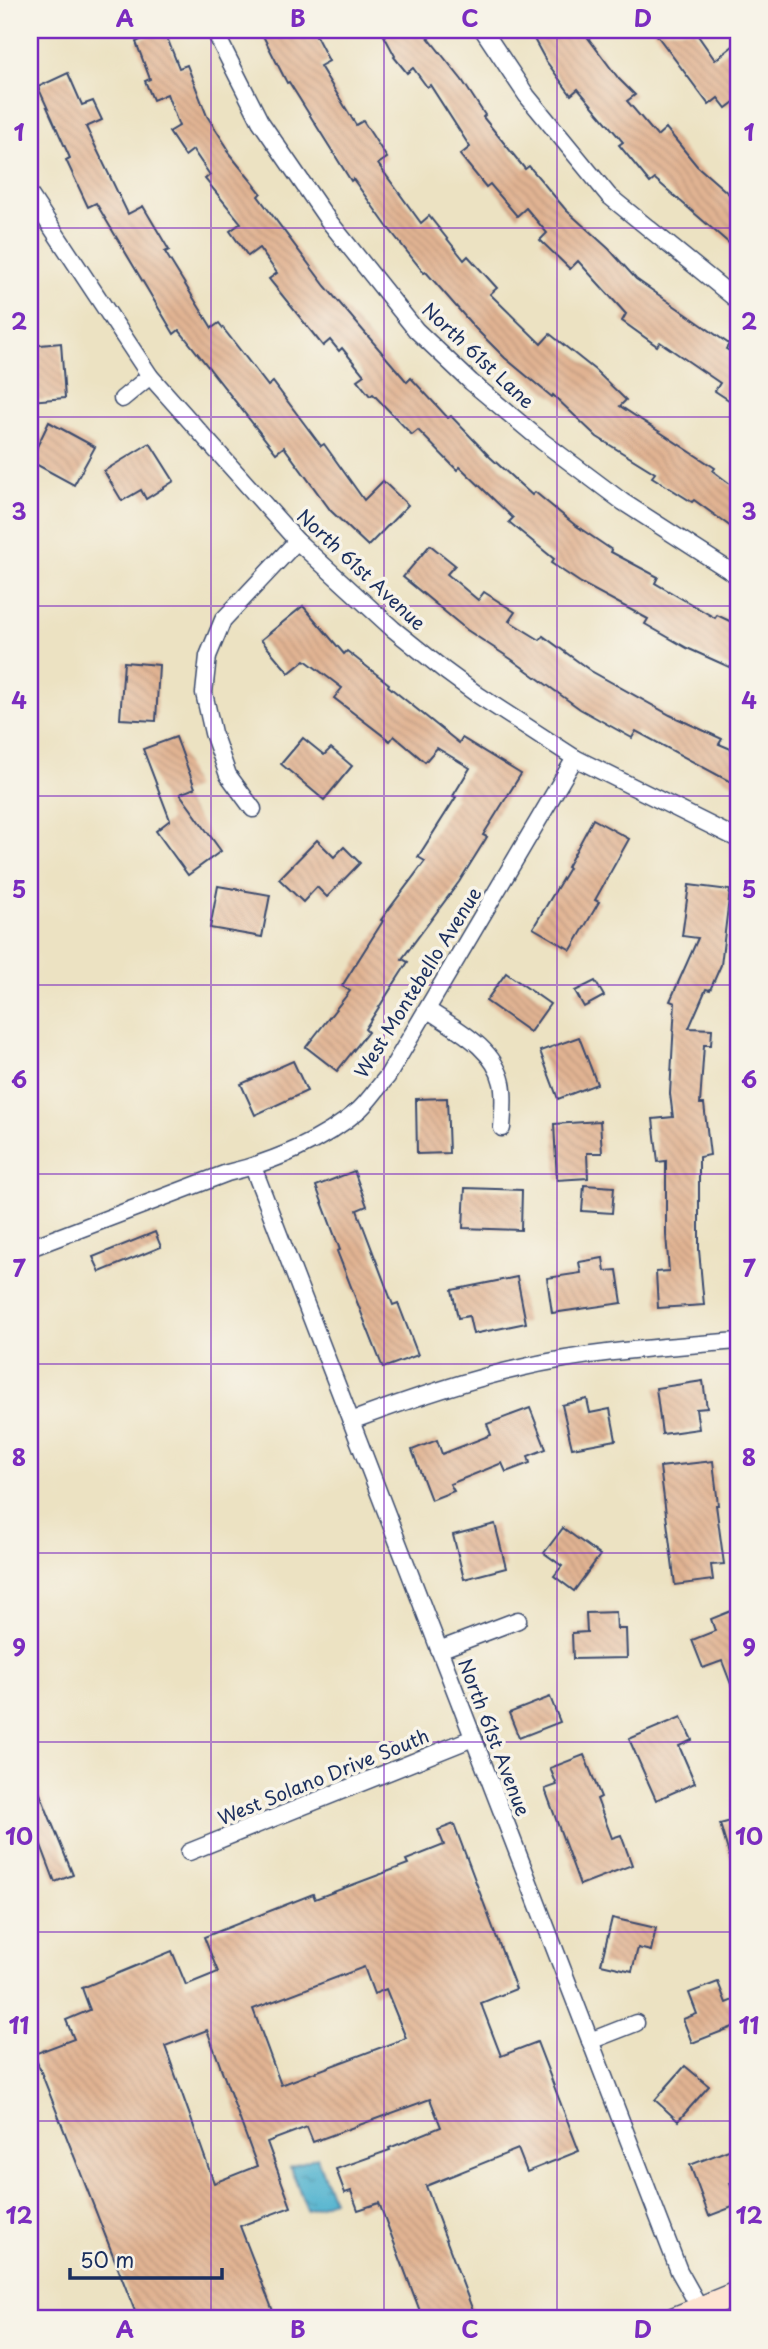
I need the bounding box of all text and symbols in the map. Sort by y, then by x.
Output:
text: A [116,0,134,35]
text: B [290,0,306,35]
text: C [461,0,479,35]
text: D [634,0,652,35]
text: 1 [14,114,25,149]
text: 1 [744,114,755,149]
street label: North 61st Lane [417,296,541,414]
text: 2 [11,303,27,338]
text: 2 [741,303,757,338]
text: 3 [11,493,27,528]
text: 3 [741,493,757,528]
street label: North 61st Avenue [292,502,432,636]
text: 4 [11,682,27,717]
text: 4 [741,682,757,717]
text: 5 [12,871,26,906]
text: 5 [742,871,756,906]
street label: West Montebello Avenue [347,881,487,1083]
text: 6 [11,1061,27,1096]
text: 6 [741,1061,757,1096]
text: 7 [12,1250,26,1285]
text: 7 [742,1250,756,1285]
text: 8 [12,1439,26,1474]
text: 8 [742,1439,756,1474]
text: 9 [12,1629,26,1664]
text: 9 [742,1629,756,1664]
street label: North 61st Avenue [452,1654,538,1820]
street label: West Solano Drive South [213,1721,433,1831]
text: 10 [5,1818,33,1853]
text: 10 [735,1818,763,1853]
text: 11 [9,2007,30,2042]
text: 11 [739,2007,760,2042]
text: 12 [5,2197,33,2232]
text: 12 [735,2197,763,2232]
scale bar [70,2237,222,2281]
text: 50 m [80,2243,134,2275]
text: A [116,2311,134,2346]
text: B [290,2311,306,2346]
text: C [461,2311,479,2346]
text: D [634,2311,652,2346]

